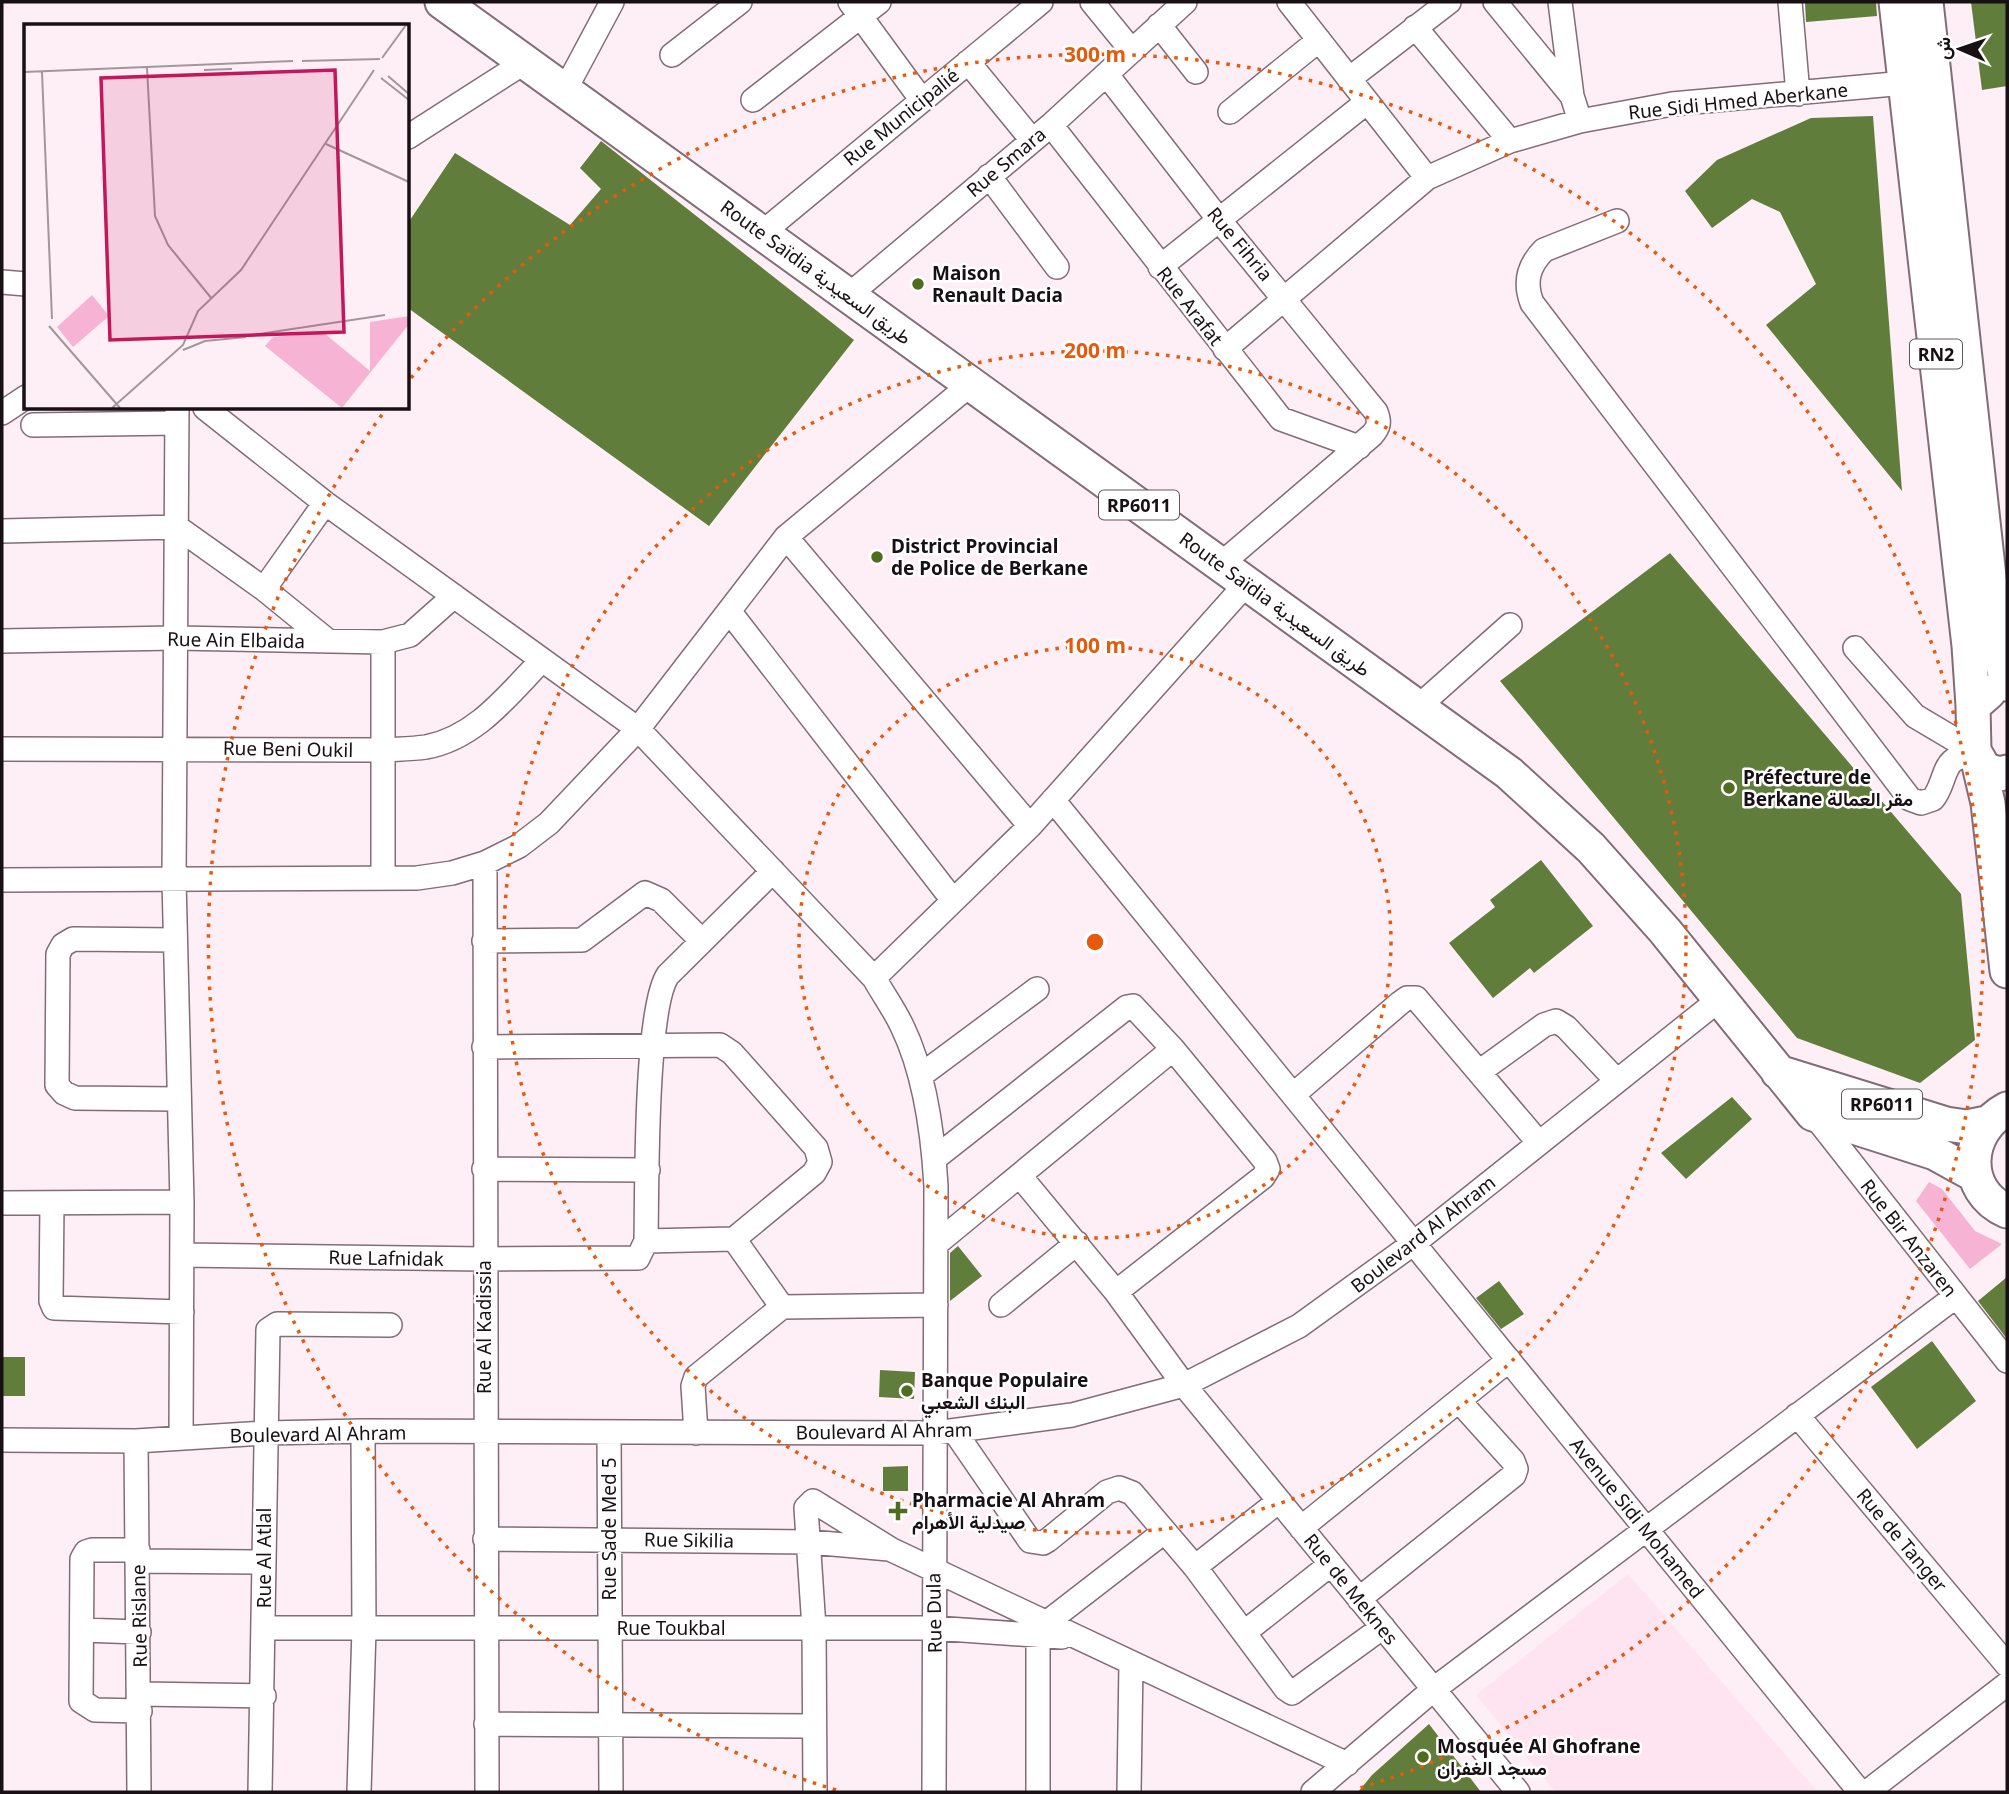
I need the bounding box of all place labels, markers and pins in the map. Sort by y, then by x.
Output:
place label: Maison Renault Dacia [932,260,1063,308]
marker: Maison Renault Dacia [910,276,926,292]
place label: District Provincial de Police de Berkane [891,533,1088,581]
marker: District Provincial de Police de Berkane [869,549,885,565]
place label: Préfecture de Berkane مقر العمالة [1743,764,1913,812]
marker: Préfecture de Berkane مقر العمالة [1721,780,1737,796]
centre of rings [1083,930,1107,954]
place label: Banque Populaire البنك الشعبي [921,1367,1088,1419]
marker: Banque Populaire البنك الشعبي [899,1383,915,1399]
place label: Pharmacie Al Ahram صيدلية الأهرام [912,1487,1105,1535]
marker: Pharmacie Al Ahram صيدلية الأهرام [890,1503,906,1519]
place label: Mosquée Al Ghofrane مسجد الغفران [1437,1733,1641,1781]
marker: Mosquée Al Ghofrane مسجد الغفران [1415,1749,1431,1765]

